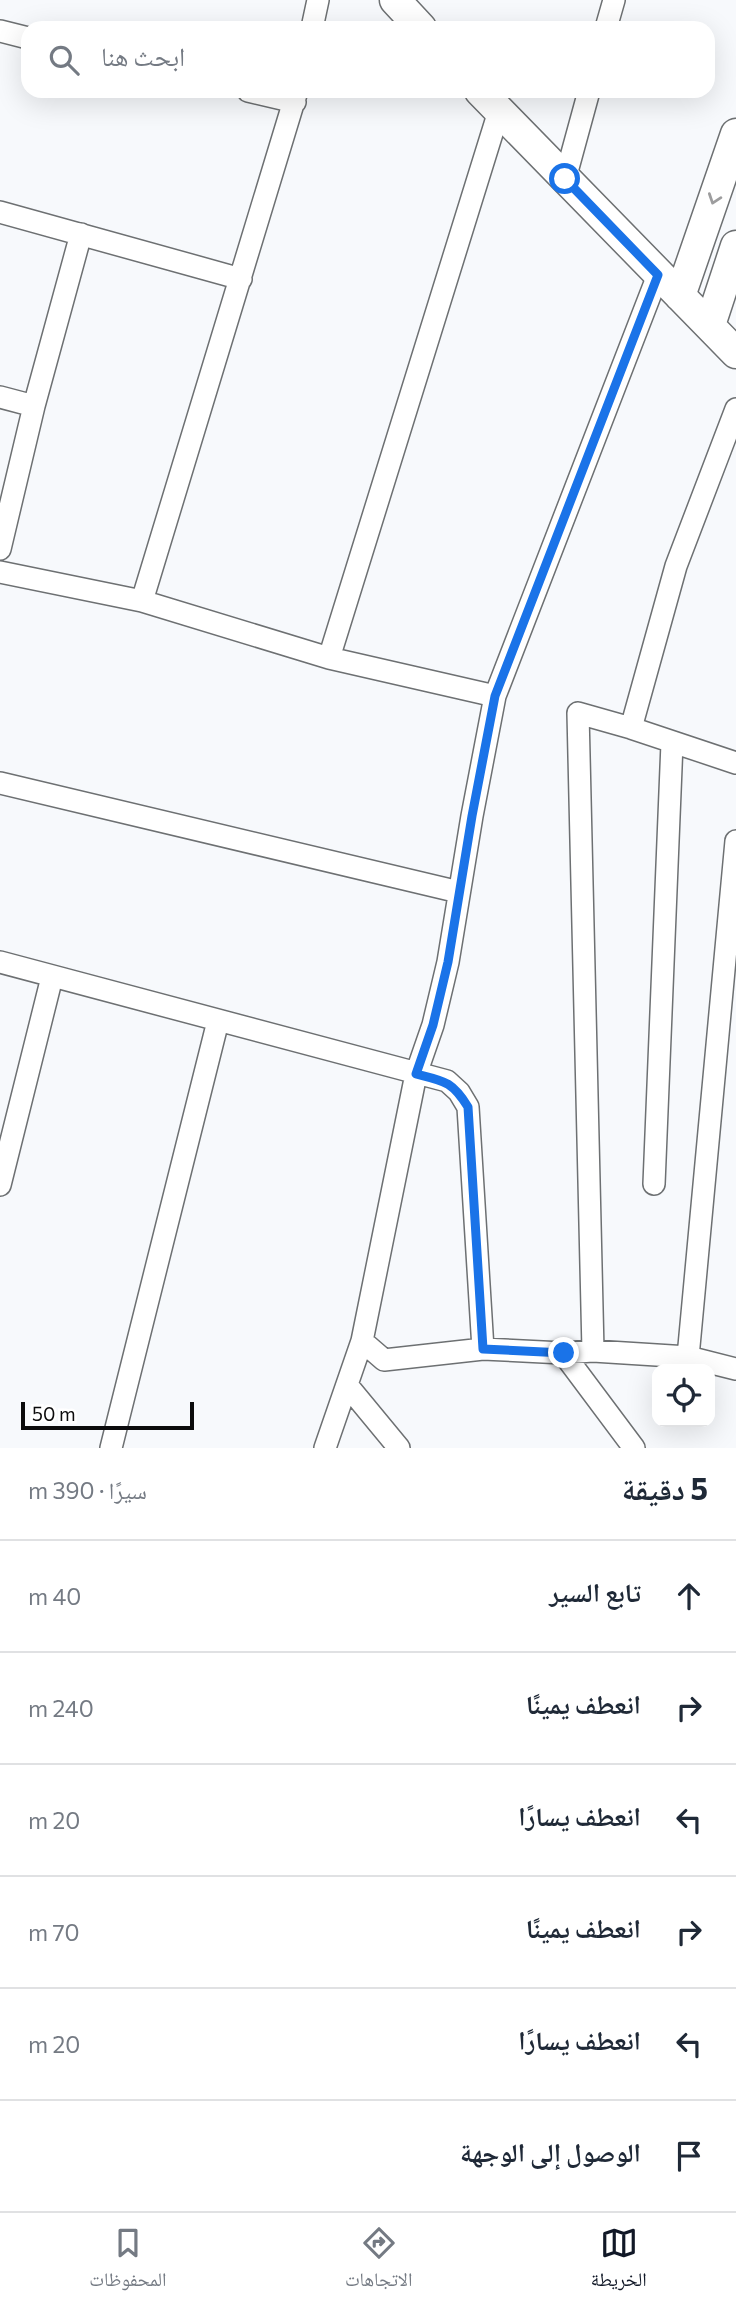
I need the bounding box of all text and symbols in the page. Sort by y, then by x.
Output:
search box [21,21,715,98]
text: ابحث هنا [101,40,185,71]
icon: search [45,41,83,79]
route start [549,163,580,194]
one-way arrow [708,192,722,204]
route end [548,1337,579,1368]
map controls [652,1364,715,1427]
button: locate [652,1364,715,1427]
scale bar [21,1399,194,1431]
text: 50 m [32,1402,76,1425]
text: 5 دقيقة [622,1469,708,1506]
text: سيرًا · 390 m [28,1476,147,1504]
text: تابع السير [549,1576,641,1607]
icon: ahead [670,1577,708,1615]
text: 40 m [28,1582,81,1610]
text: انعطف يمينًا [526,1688,641,1719]
icon: right [670,1689,708,1727]
text: 240 m [28,1694,94,1722]
text: انعطف يسارًا [518,1800,641,1831]
icon: left [670,1801,708,1839]
text: 20 m [28,1806,80,1834]
text: انعطف يمينًا [526,1912,641,1943]
icon: right [670,1913,708,1951]
text: 70 m [28,1918,80,1946]
text: انعطف يسارًا [518,2024,641,2055]
icon: left [670,2025,708,2063]
text: 20 m [28,2030,80,2058]
text: الوصول إلى الوجهة [460,2136,641,2167]
icon: arrive [670,2137,708,2175]
tab: المحفوظات [89,2224,167,2298]
tab: الاتجاهات [345,2224,412,2298]
tab: الخريطة [591,2224,647,2298]

